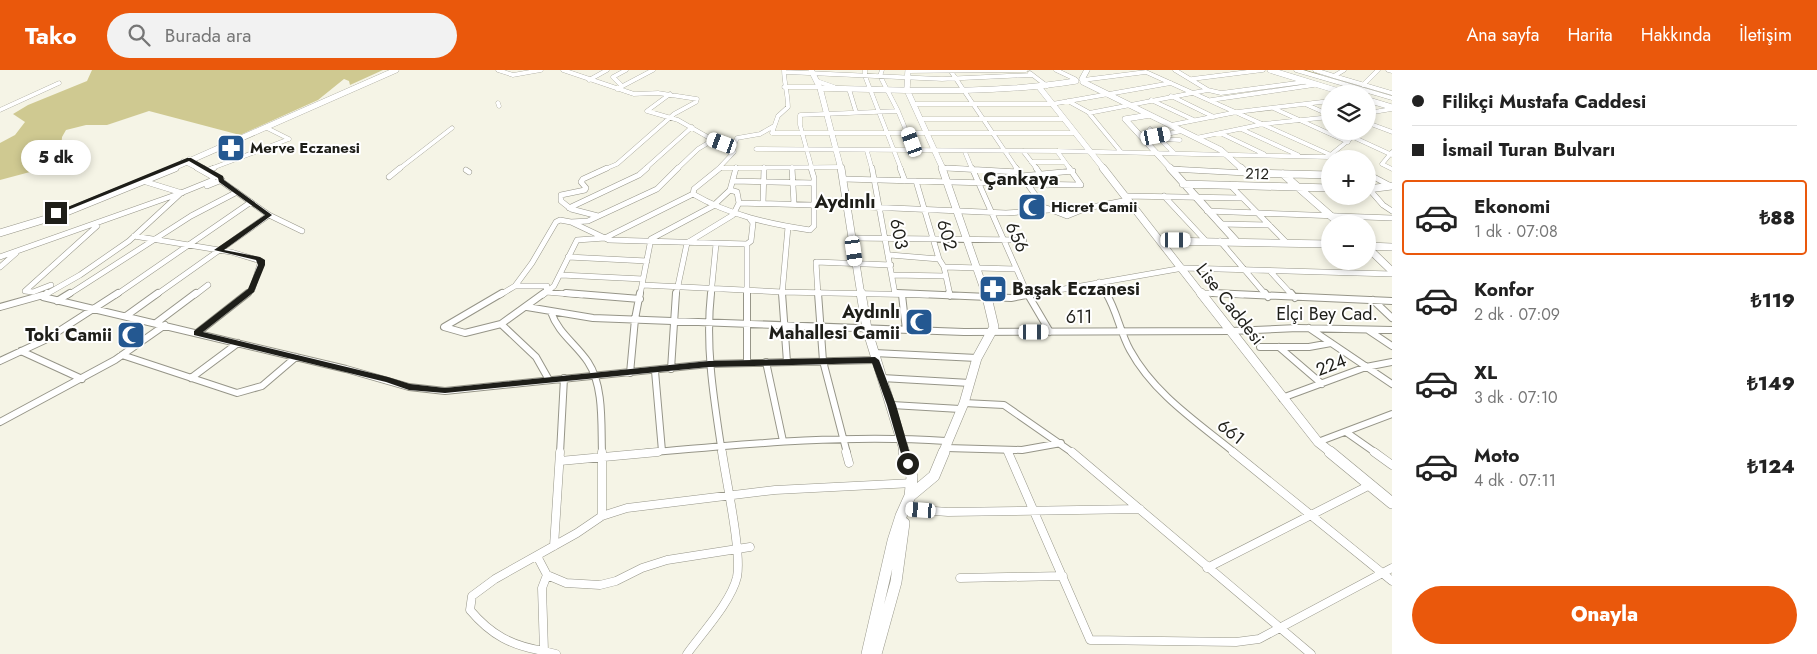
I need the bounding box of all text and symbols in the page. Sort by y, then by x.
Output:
search box [107,13,457,58]
text: Tako [25,18,77,53]
icon: search [125,21,153,49]
text: Burada ara [165,22,251,49]
text: Ana sayfa [1466,22,1539,48]
text: Harita [1567,22,1613,48]
text: Hakkında [1641,22,1711,48]
text: İletişim [1739,22,1792,48]
map controls [1321,85,1376,270]
button: layers [1321,85,1376,140]
text: Filikçi Mustafa Caddesi [1442,88,1646,115]
car [899,125,924,159]
car [1139,126,1172,146]
car [705,131,738,155]
pharmacy icon: Merve Eczanesi [216,133,246,163]
text: İsmail Turan Bulvarı [1442,136,1615,163]
place label: Merve Eczanesi [250,137,360,159]
callout: 5 dk [21,140,91,176]
text: 5 dk [38,146,74,169]
button: + [1321,150,1376,205]
street label: 212 [1245,163,1269,185]
district label: Çankaya [983,165,1059,192]
district label: Aydınlı [813,188,876,215]
mosque icon: Hicret Camii [1017,192,1047,222]
text: Ekonomi [1474,193,1550,220]
icon: car [1414,195,1459,240]
place label: Hicret Camii [1051,196,1137,218]
route end [45,202,67,224]
text: ₺88 [1759,204,1795,231]
button: − [1321,215,1376,270]
street label: 603 [883,216,915,252]
street label: 602 [930,216,964,254]
street label: 656 [999,218,1035,256]
text: 1 dk · 07:08 [1474,220,1558,243]
car [1161,233,1191,248]
car [844,235,863,267]
street label: Lise Caddesi [1190,258,1270,350]
pharmacy icon: Başak Eczanesi [978,274,1008,304]
place label: Başak Eczanesi [1012,276,1140,302]
text: Konfor [1474,276,1534,303]
icon: car [1414,278,1459,323]
text: ₺119 [1751,287,1795,314]
place label: Aydınlı Mahallesi Camii [769,299,900,346]
street label: Elçi Bey Cad. [1276,301,1378,327]
text: 2 dk · 07:09 [1474,303,1560,326]
street label: 611 [1066,304,1092,330]
mosque icon: Aydınlı Mahallesi Camii [904,307,934,337]
mosque icon: Toki Camii [116,320,146,350]
place label: Toki Camii [25,322,112,348]
car [1019,325,1049,340]
street label: 224 [1312,347,1350,383]
text: XL [1474,359,1497,386]
icon: car [1414,361,1459,406]
text: ₺149 [1747,370,1795,397]
text: 3 dk · 07:10 [1474,386,1558,409]
street label: 661 [1212,413,1250,451]
text: Moto [1474,442,1519,469]
icon: car [1414,444,1459,489]
route start [897,453,919,475]
text: ₺124 [1747,453,1795,480]
text: 4 dk · 07:11 [1474,469,1556,492]
car [905,501,936,519]
button: Onayla [1412,586,1797,644]

